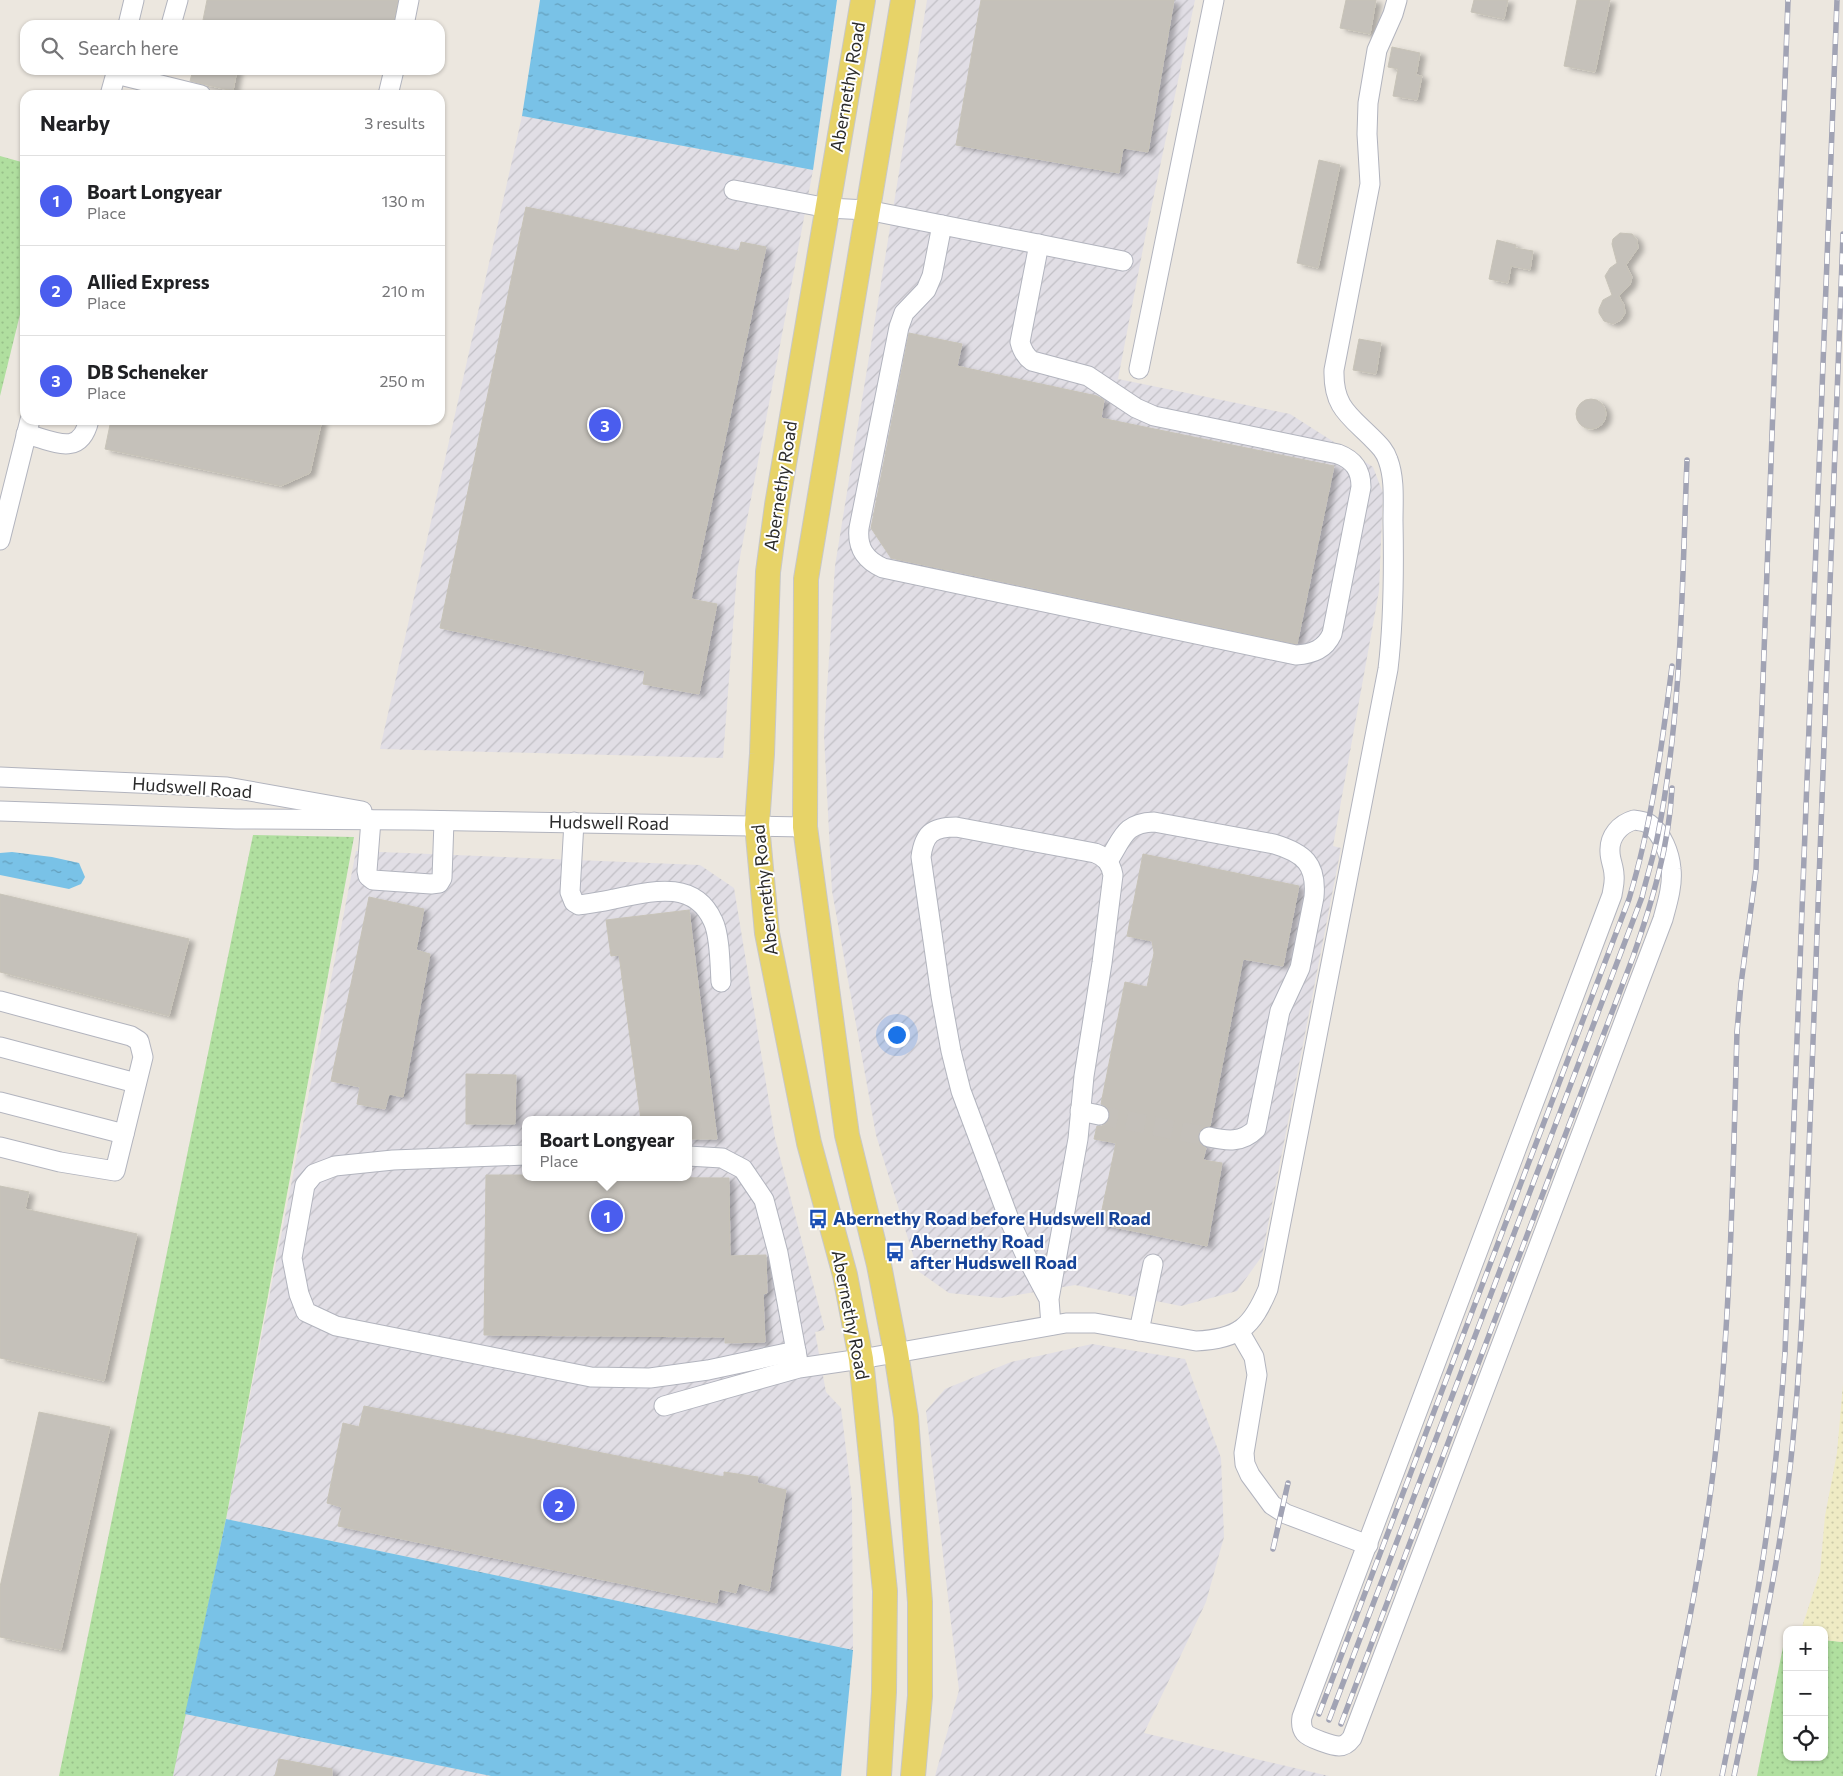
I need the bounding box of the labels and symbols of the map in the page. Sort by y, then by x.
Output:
street label: Abernethy Road [825,20,869,154]
pin: 3 [589,406,621,444]
street label: Abernethy Road [759,419,801,553]
street label: Hudswell Road [131,772,253,802]
street label: Hudswell Road [549,810,669,834]
street label: Abernethy Road [746,823,782,957]
your location [884,1022,910,1048]
pin: 1 [591,1197,623,1235]
place label: Abernethy Road before Hudswell Road [833,1207,1151,1229]
bus stop icon: Abernethy Road before Hudswell Road [807,1208,829,1230]
place label: Abernethy Road after Hudswell Road [910,1230,1077,1273]
bus stop icon: Abernethy Road after Hudswell Road [884,1241,906,1263]
street label: Abernethy Road [828,1248,874,1382]
pin: 2 [543,1486,575,1524]

